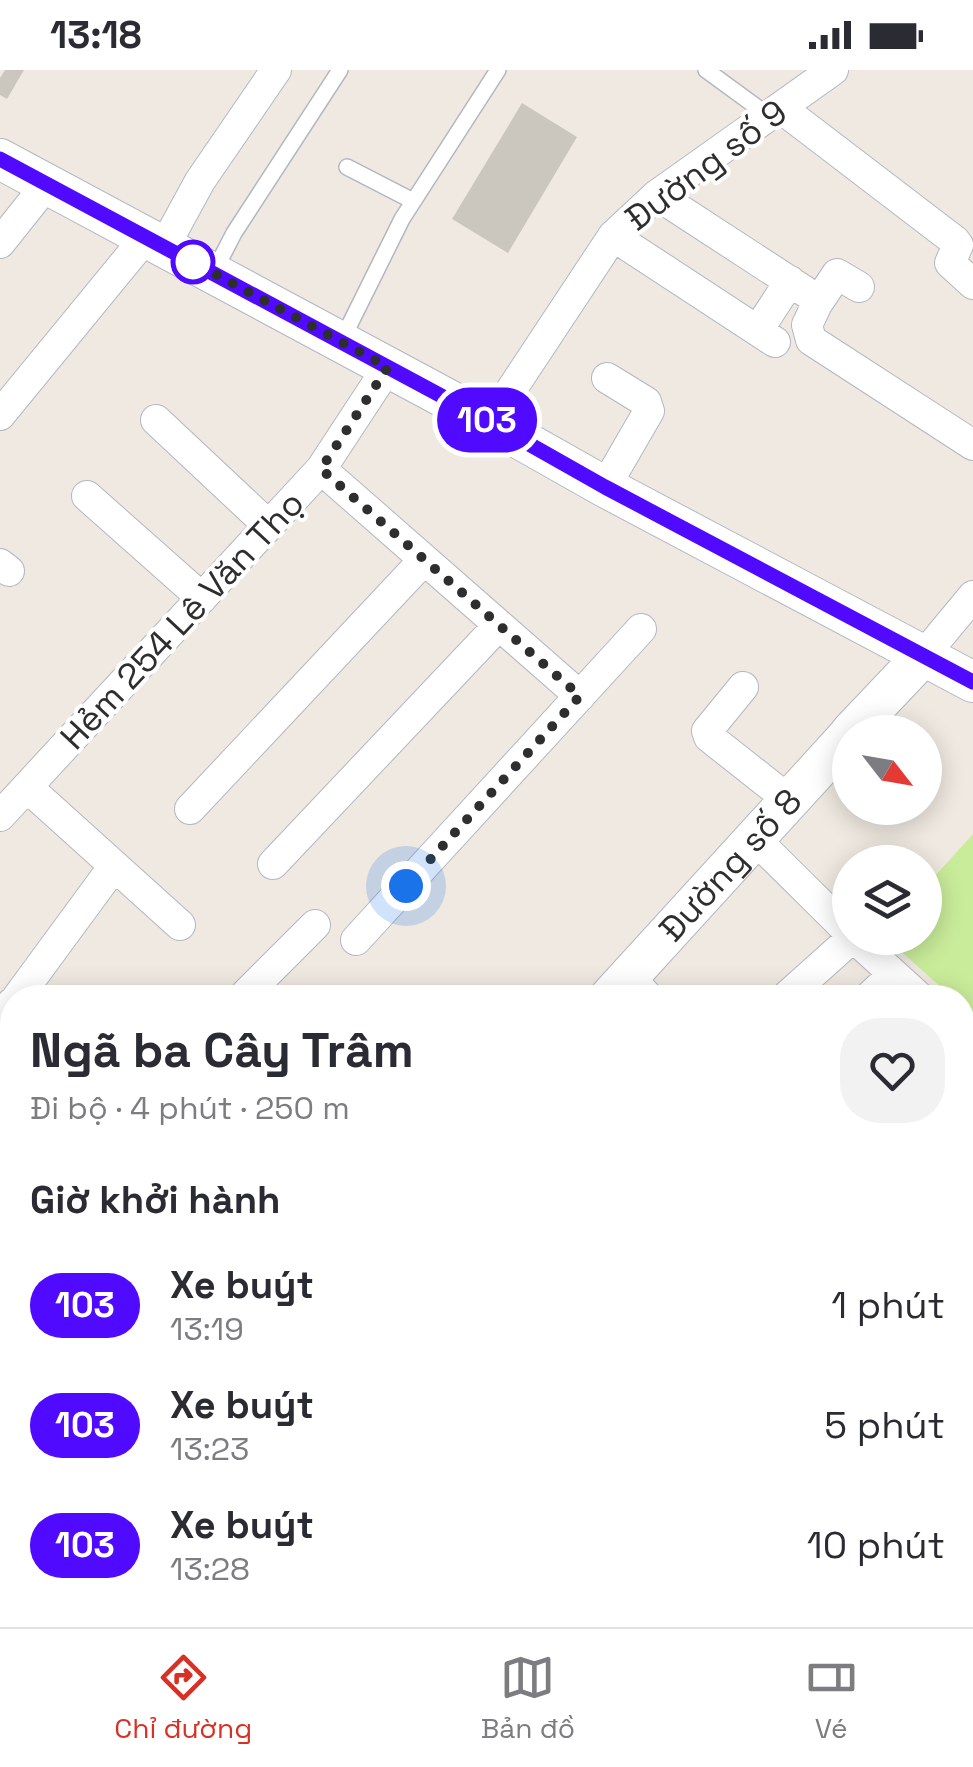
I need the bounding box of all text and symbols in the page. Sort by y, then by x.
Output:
text: 13:18 [50,11,142,59]
street label: Đường số 9 [617,90,795,240]
unlabelled marker [172,241,214,283]
line badge: 103 [430,388,544,452]
text: 103 [457,398,517,442]
street label: Hẻm 254 Lê Văn Thọ [51,482,313,758]
north arrow [832,715,942,825]
map controls [832,715,942,955]
street label: Đường số 8 [650,780,811,951]
button: layers [832,845,942,955]
your location [381,861,431,911]
button: heart [840,1018,945,1123]
text: Ngã ba Cây Trâm [30,1020,414,1081]
text: Đi bộ · 4 phút · 250 m [30,1088,350,1128]
text: Giờ khởi hành [30,1176,281,1224]
text: Xe buýt [170,1261,314,1309]
text: 1 phút [831,1281,945,1329]
text: 103 [55,1283,115,1327]
text: 13:19 [170,1309,244,1349]
text: Xe buýt [170,1381,314,1429]
text: 5 phút [824,1401,945,1449]
text: 103 [55,1403,115,1447]
text: 13:23 [170,1429,249,1469]
text: Xe buýt [170,1501,314,1549]
text: 10 phút [807,1521,945,1569]
text: 103 [55,1523,115,1567]
text: 13:28 [170,1549,250,1589]
tab: Chỉ đường [114,1650,252,1746]
tab: Bản đồ [481,1650,575,1746]
tab: Vé [804,1650,859,1746]

